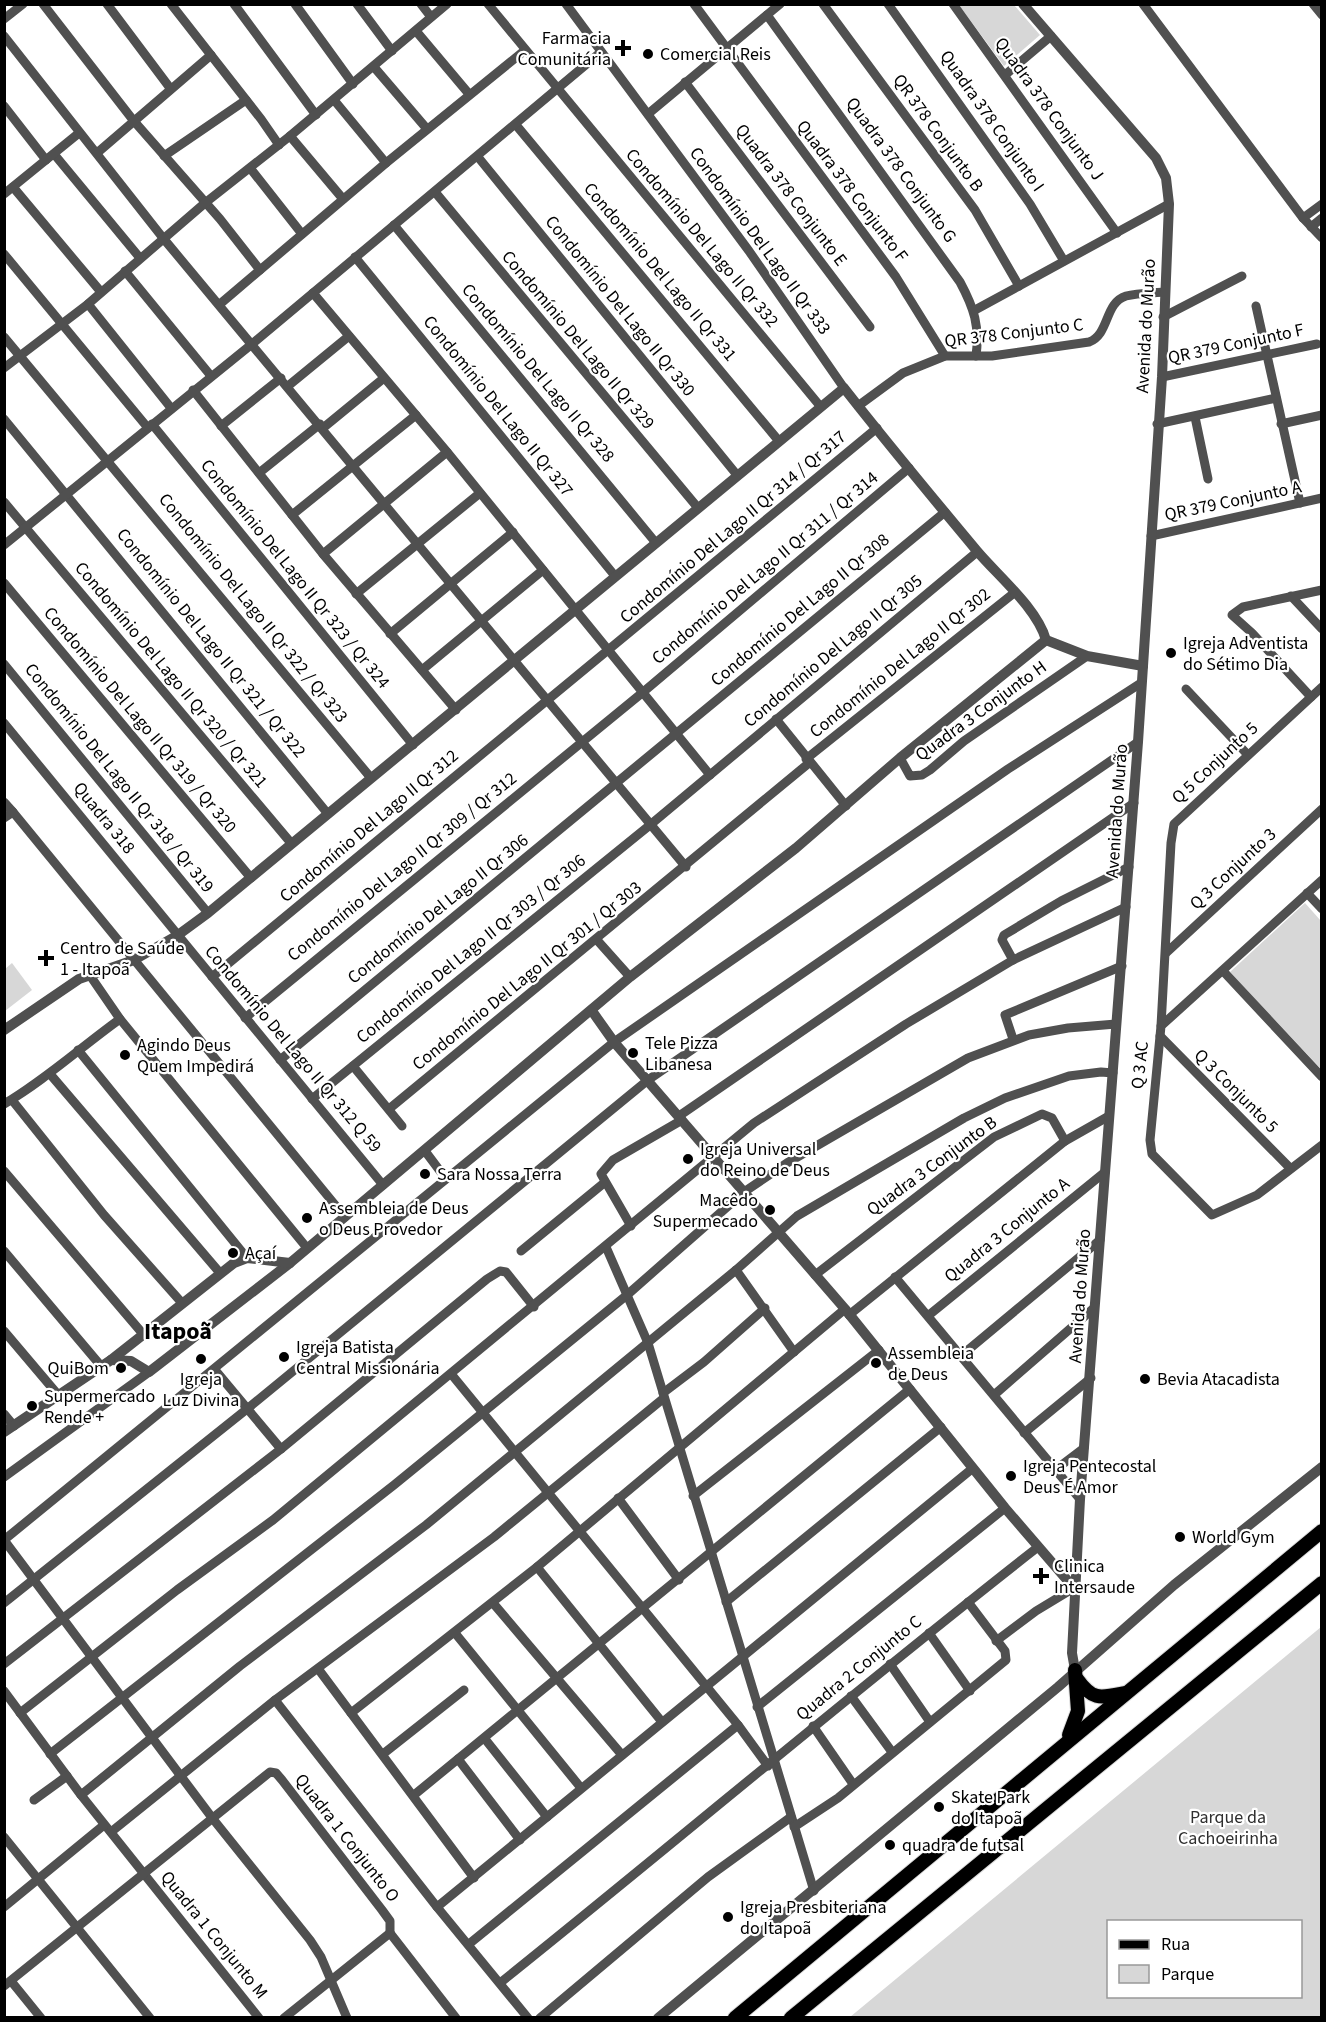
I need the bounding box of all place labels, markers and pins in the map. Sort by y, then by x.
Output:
place label: Farmacia Comunitária [517,26,611,72]
marker: Farmacia Comunitária [616,41,630,55]
place label: Comercial Reis [660,42,771,67]
marker: Comercial Reis [641,47,655,61]
place label: Igreja Adventista do Sétimo Dia [1183,631,1308,677]
marker: Igreja Adventista do Sétimo Dia [1164,646,1178,660]
place label: Centro de Saúde 1 - Itapoã [60,936,185,982]
marker: Centro de Saúde 1 - Itapoã [37,949,55,967]
place label: Tele Pizza Libanesa [645,1031,718,1077]
place label: Agindo Deus Quem Impedirá [137,1033,254,1079]
marker: Tele Pizza Libanesa [626,1046,640,1060]
marker: Agindo Deus Quem Impedirá [118,1048,132,1062]
place label: Igreja Universal do Reino de Deus [700,1137,830,1183]
marker: Igreja Universal do Reino de Deus [681,1152,695,1166]
place label: Sara Nossa Terra [437,1162,562,1187]
marker: Sara Nossa Terra [418,1167,432,1181]
place label: Macêdo Supermecado [653,1188,758,1234]
place label: Assembleia de Deus o Deus Provedor [319,1196,469,1242]
marker: Macêdo Supermecado [763,1203,777,1217]
marker: Assembleia de Deus o Deus Provedor [300,1211,314,1225]
place label: Açaí [245,1241,277,1266]
marker: Açaí [226,1246,240,1260]
place label: Igreja Batista Central Missionária [296,1335,440,1381]
place label: Assembleia de Deus [888,1341,974,1387]
marker: Igreja Batista Central Missionária [277,1350,291,1364]
marker: Igreja Luz Divina [194,1352,208,1366]
place label: QuiBom [48,1356,109,1381]
marker: Assembleia de Deus [869,1356,883,1370]
marker: QuiBom [114,1361,128,1375]
place label: Igreja Luz Divina [163,1367,239,1413]
place label: Bevia Atacadista [1157,1367,1280,1392]
marker: Bevia Atacadista [1138,1372,1152,1386]
place label: Supermercado Rende + [44,1384,155,1430]
marker: Supermercado Rende + [25,1399,39,1413]
place label: Igreja Pentecostal Deus É Amor [1023,1454,1156,1500]
marker: Igreja Pentecostal Deus É Amor [1004,1469,1018,1483]
place label: World Gym [1192,1525,1275,1550]
marker: World Gym [1173,1530,1187,1544]
place label: Clinica Intersaude [1054,1554,1135,1600]
marker: Clinica Intersaude [1032,1567,1050,1585]
place label: Skate Park do Itapoã [951,1785,1030,1831]
marker: Skate Park do Itapoã [932,1800,946,1814]
place label: quadra de futsal [902,1833,1024,1858]
marker: quadra de futsal [883,1838,897,1852]
place label: Igreja Presbiteriana do Itapoã [740,1895,886,1941]
marker: Igreja Presbiteriana do Itapoã [721,1910,735,1924]

